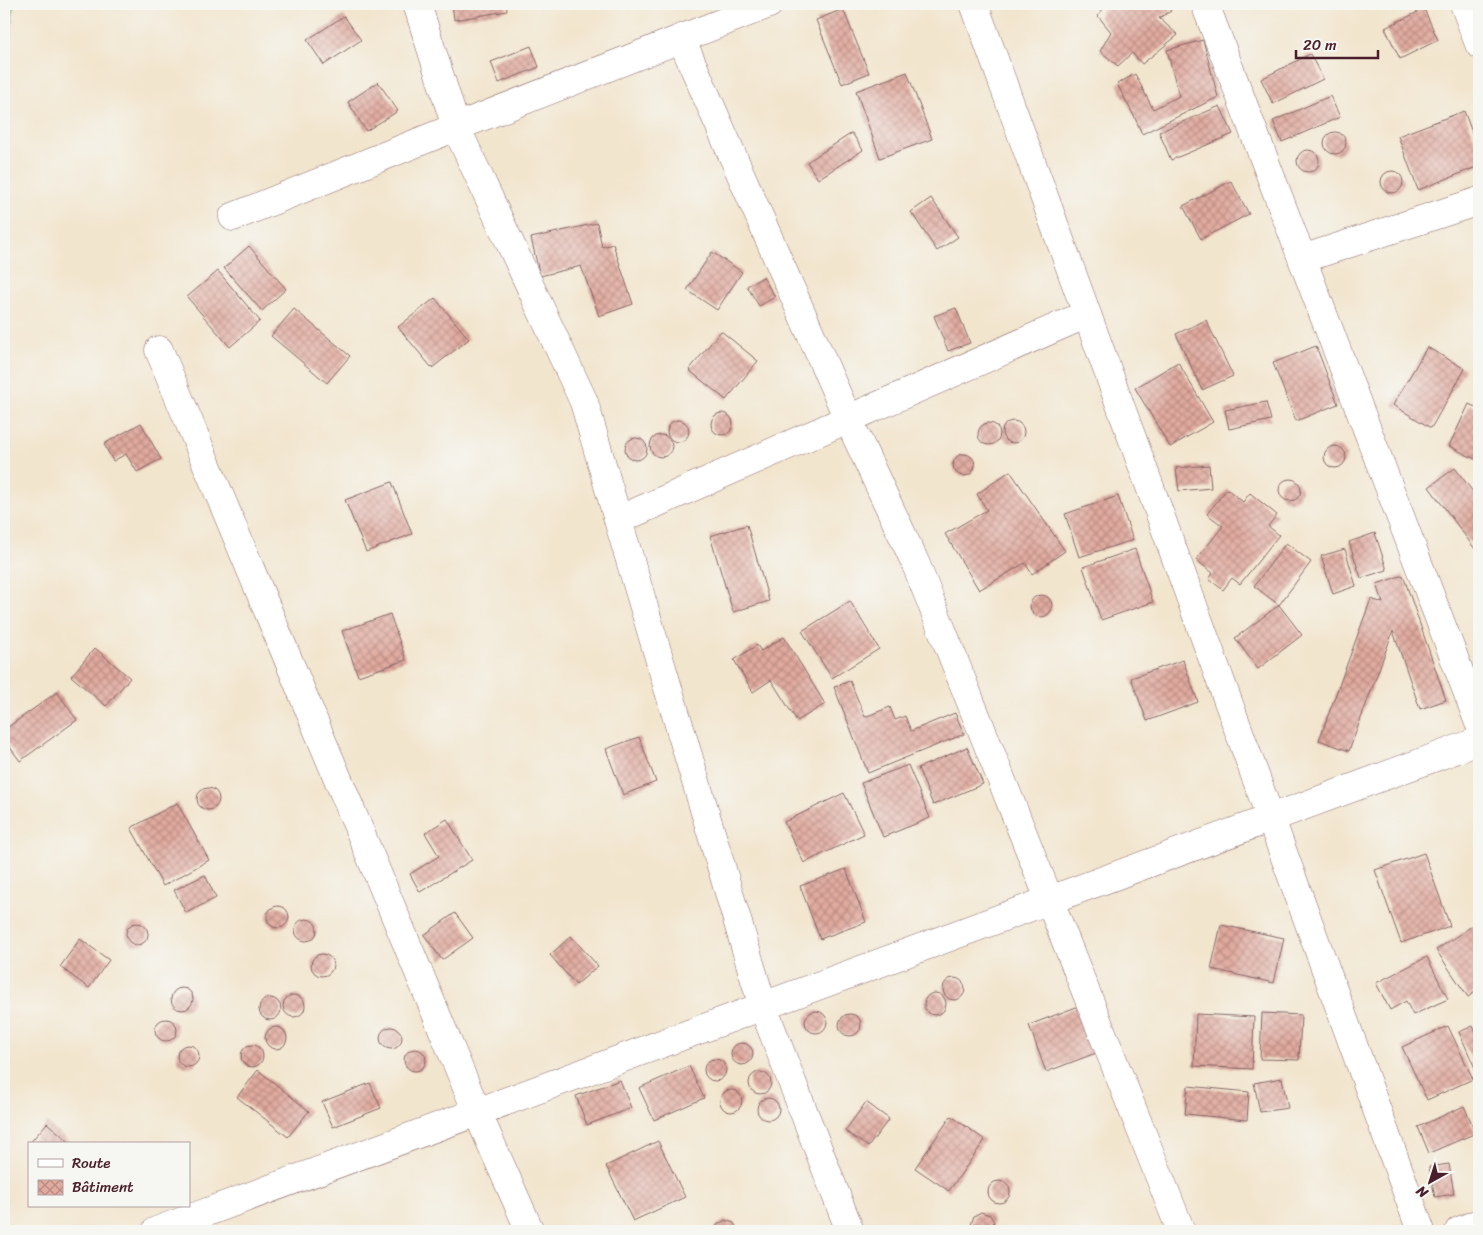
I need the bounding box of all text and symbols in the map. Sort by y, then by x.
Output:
scale bar [1296,28,1378,60]
text: 20 m [1303,32,1337,58]
legend [28,1142,190,1208]
text: Route [72,1150,111,1176]
north arrow [1406,1158,1456,1208]
text: Bâtiment [72,1174,134,1200]
text: N [1410,1179,1435,1205]

